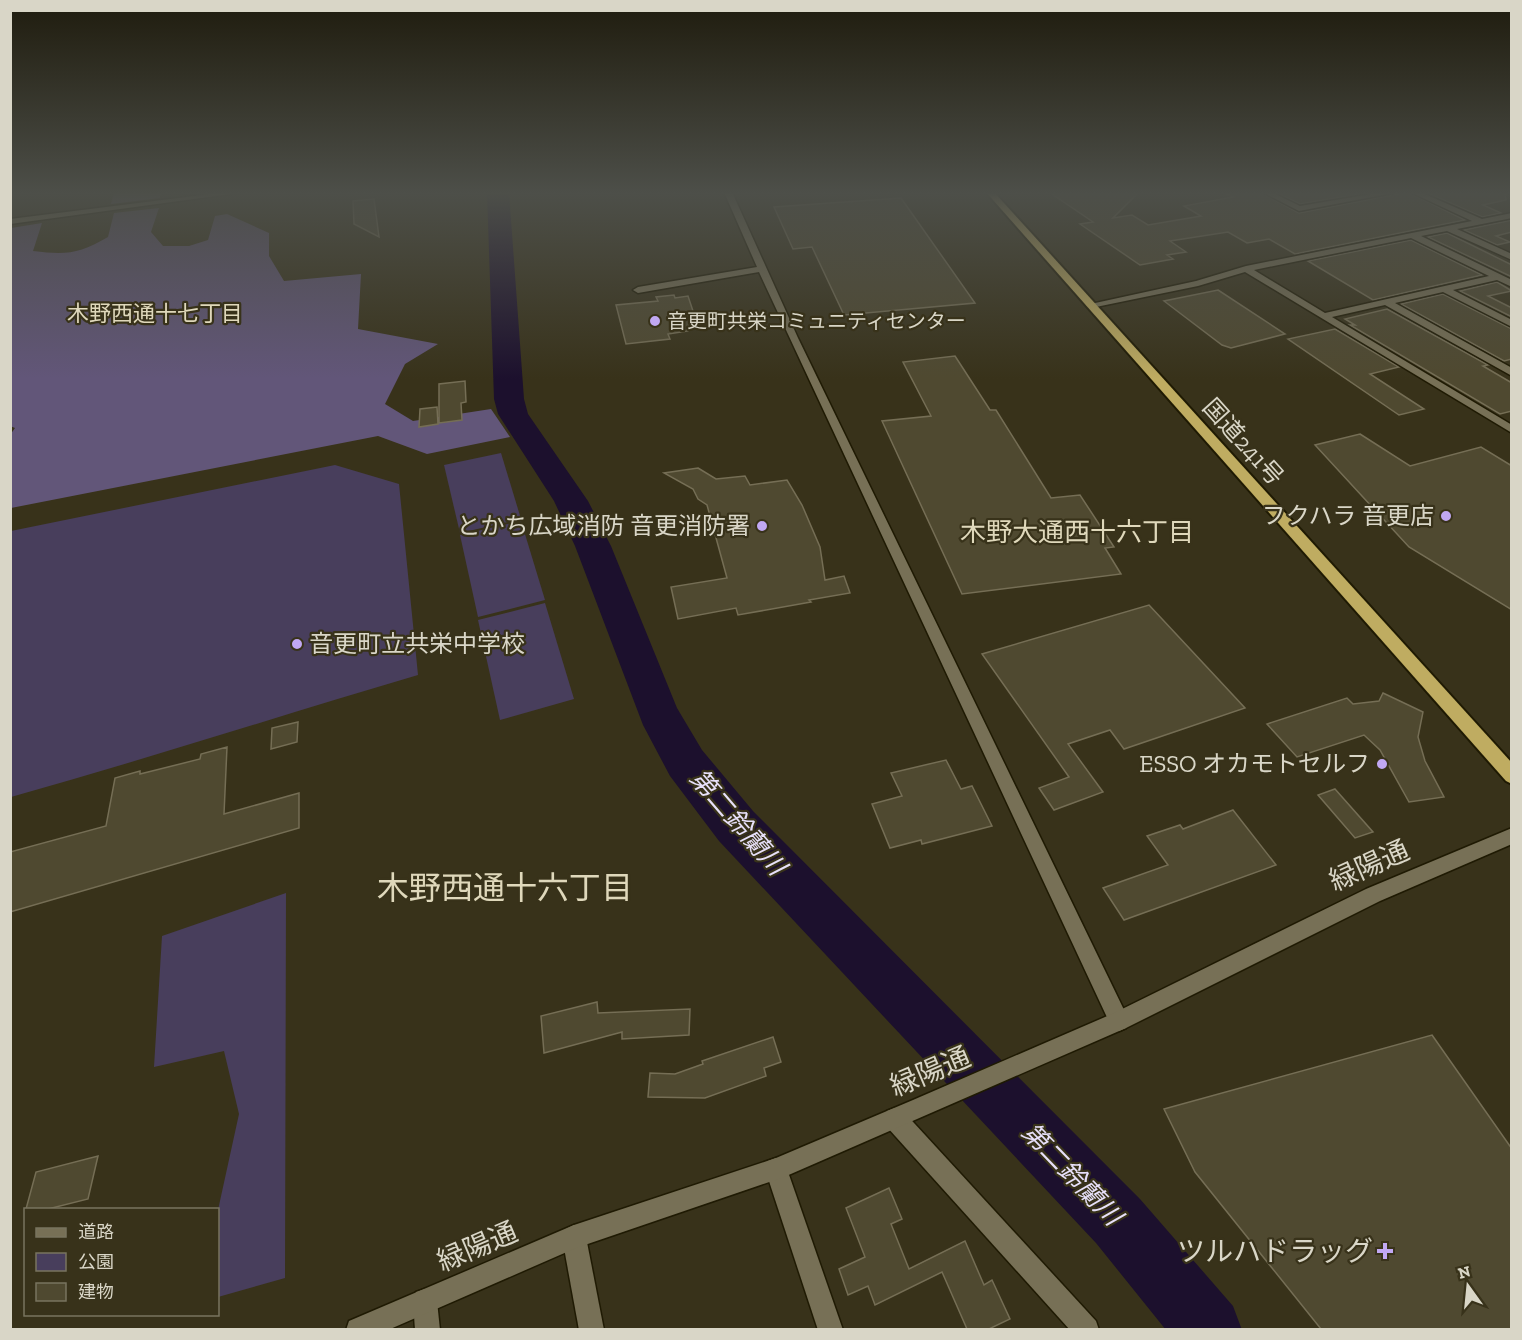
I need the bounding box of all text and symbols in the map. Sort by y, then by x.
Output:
district label: 木野西通十七丁目 [67,300,243,327]
place label: 音更町共栄コミュニティセンター [667,309,966,333]
marker: 音更町共栄コミュニティセンター [648,314,662,328]
street label: 国道241号 [1197,392,1290,491]
place label: フクハラ 音更店 [1262,501,1434,530]
marker: フクハラ 音更店 [1439,509,1453,523]
place label: とかち広域消防 音更消防署 [457,511,750,540]
district label: 木野大通西十六丁目 [960,516,1194,548]
marker: とかち広域消防 音更消防署 [755,519,769,533]
place label: 音更町立共栄中学校 [309,629,525,658]
marker: 音更町立共栄中学校 [290,637,304,651]
place label: ESSO オカモトセルフ [1139,749,1370,778]
marker: ESSO オカモトセルフ [1375,757,1389,771]
water label: 第二鈴蘭川 [683,762,795,884]
street label: 緑陽通 [1324,833,1414,898]
district label: 木野西通十六丁目 [377,869,633,907]
street label: 緑陽通 [885,1040,975,1103]
water label: 第二鈴蘭川 [1015,1116,1131,1234]
legend [24,1208,219,1316]
street label: 緑陽通 [432,1215,522,1278]
text: 道路 [78,1221,114,1243]
place label: ツルハドラッグ [1177,1235,1373,1268]
marker: ツルハドラッグ [1378,1244,1392,1258]
text: 公園 [78,1251,114,1273]
north arrow [1438,1256,1498,1316]
text: N [1456,1261,1473,1283]
text: 建物 [78,1281,114,1303]

